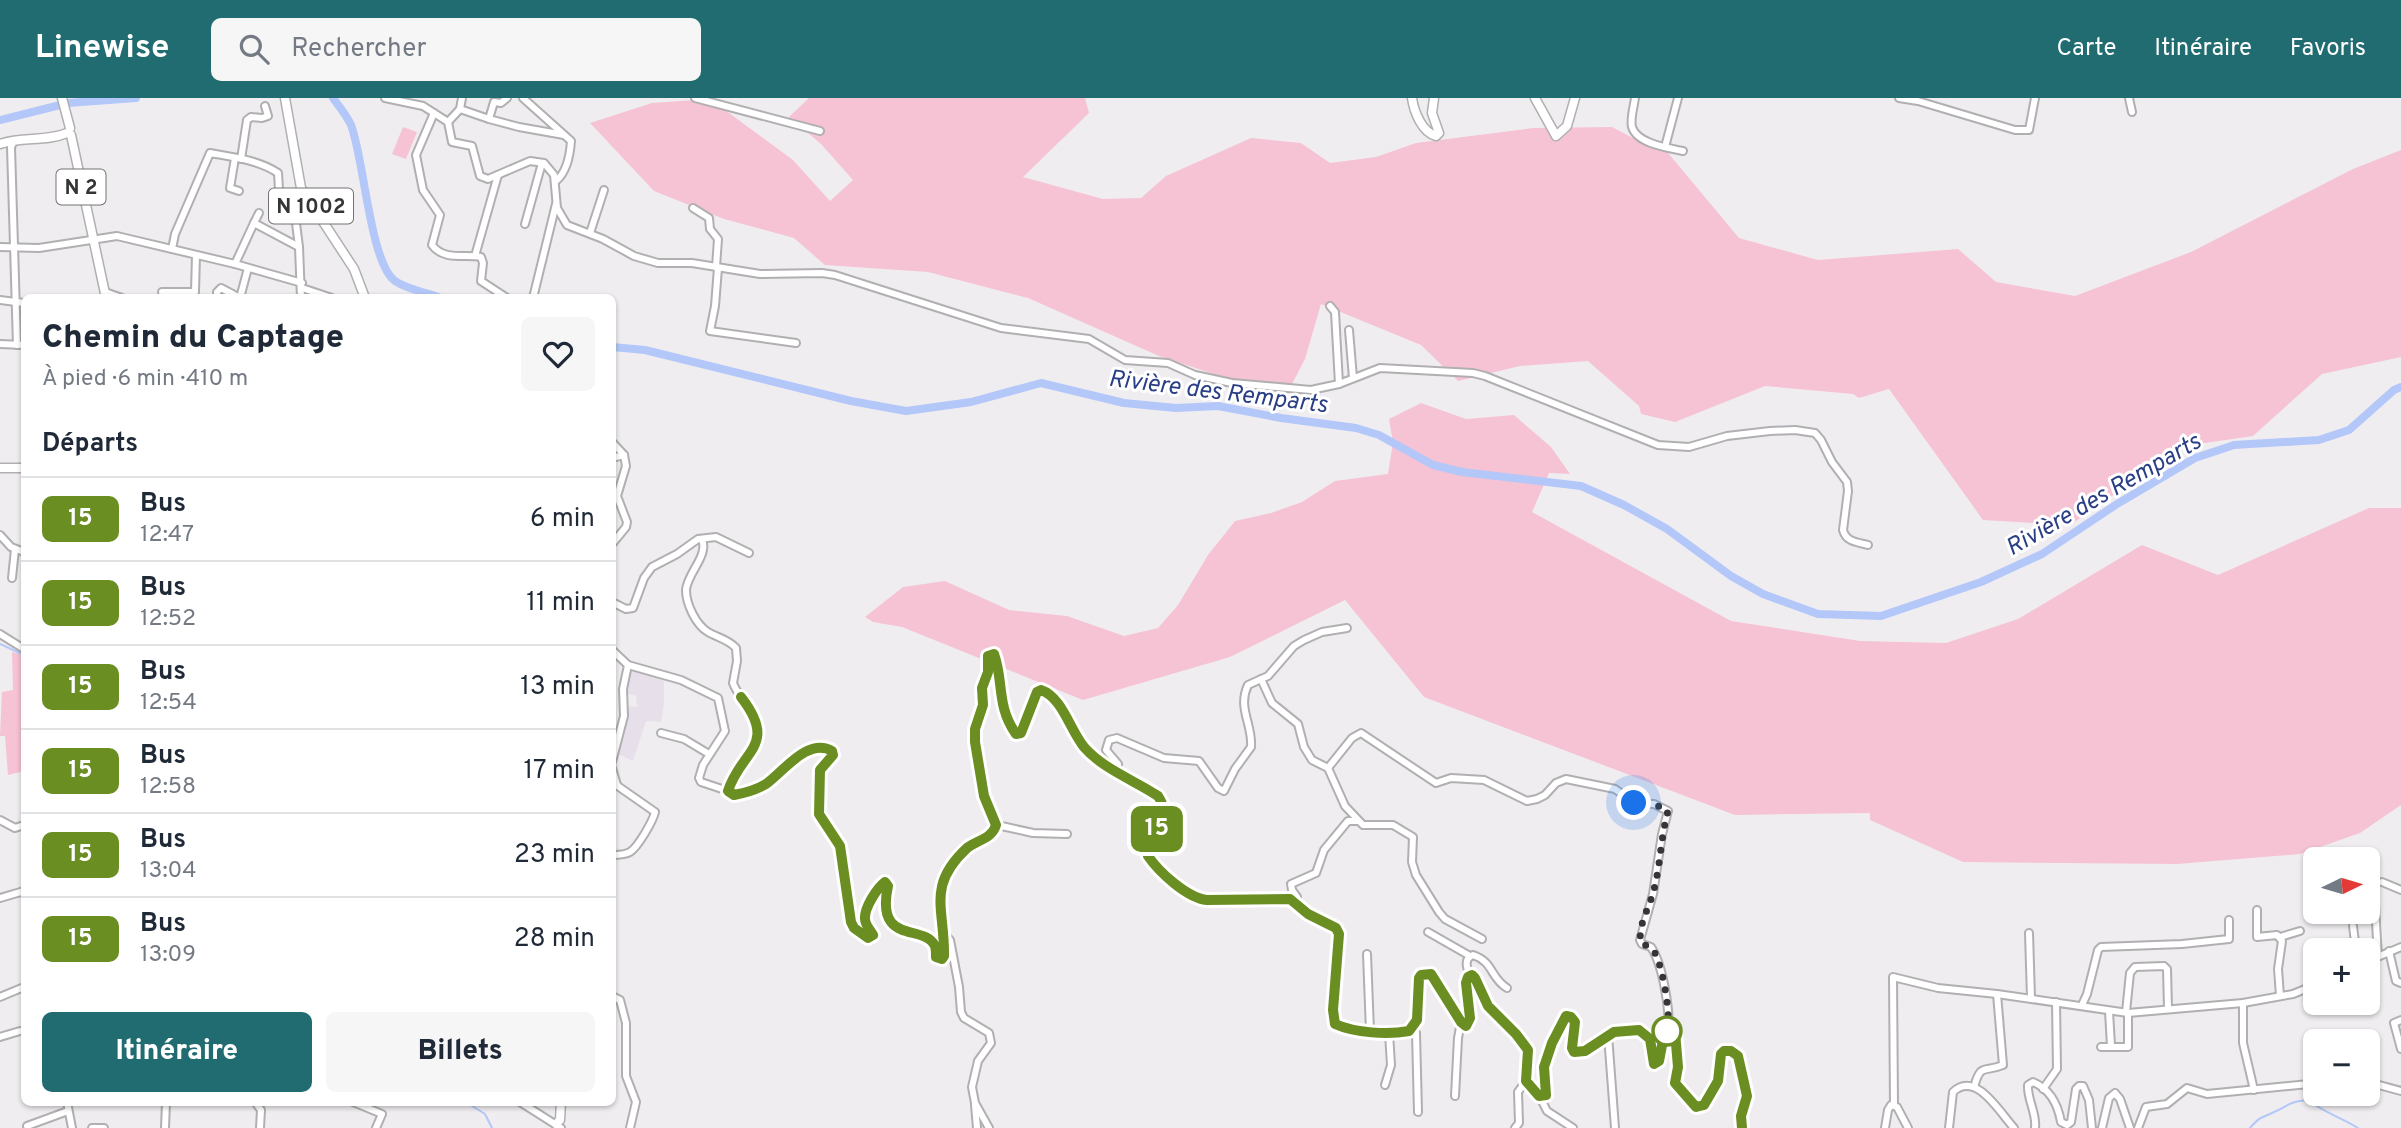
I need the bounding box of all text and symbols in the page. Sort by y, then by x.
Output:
search box [211,18,701,81]
text: Linewise [35,28,169,70]
icon: search [235,30,273,68]
text: Rechercher [291,33,427,66]
text: Carte [2056,34,2116,64]
text: Itinéraire [2154,34,2252,64]
text: Favoris [2290,34,2366,64]
road number: N 2 [56,170,106,204]
road number: N 1002 [269,188,353,224]
button: heart [521,317,595,391]
text: Chemin du Captage [42,318,344,360]
text: À pied · 6 min · 410 m [42,365,248,394]
water label: Rivière des Remparts [1107,365,1330,421]
water label: Rivière des Remparts [2001,427,2208,564]
text: Départs [42,428,138,461]
text: Bus [140,488,186,521]
text: 6 min [530,503,595,536]
text: 15 [68,504,93,534]
text: 12:47 [140,521,194,550]
text: Bus [140,572,186,605]
text: 11 min [526,587,595,620]
text: 15 [68,588,93,618]
text: 12:52 [140,605,196,634]
text: Bus [140,656,186,689]
text: 13 min [520,671,595,704]
text: 15 [68,672,93,702]
text: 12:54 [140,689,197,718]
text: Bus [140,740,186,773]
text: 17 min [523,755,595,788]
text: 15 [68,756,93,786]
text: 12:58 [140,773,196,802]
your location [1616,785,1651,820]
line badge: 15 [1126,806,1188,852]
text: 15 [1145,814,1169,844]
text: Bus [140,824,186,857]
text: 23 min [514,839,595,872]
text: 15 [68,840,93,870]
north arrow [2303,847,2380,924]
map controls [2303,847,2380,1106]
text: 13:04 [140,857,197,886]
text: Bus [140,908,186,941]
text: 28 min [514,923,595,956]
text: 15 [68,924,93,954]
button: + [2303,938,2380,1015]
text: 13:09 [140,941,196,970]
button: Itinéraire [42,1012,312,1092]
button: Billets [326,1012,595,1092]
unlabelled marker [1652,1016,1682,1046]
button: − [2303,1029,2380,1106]

